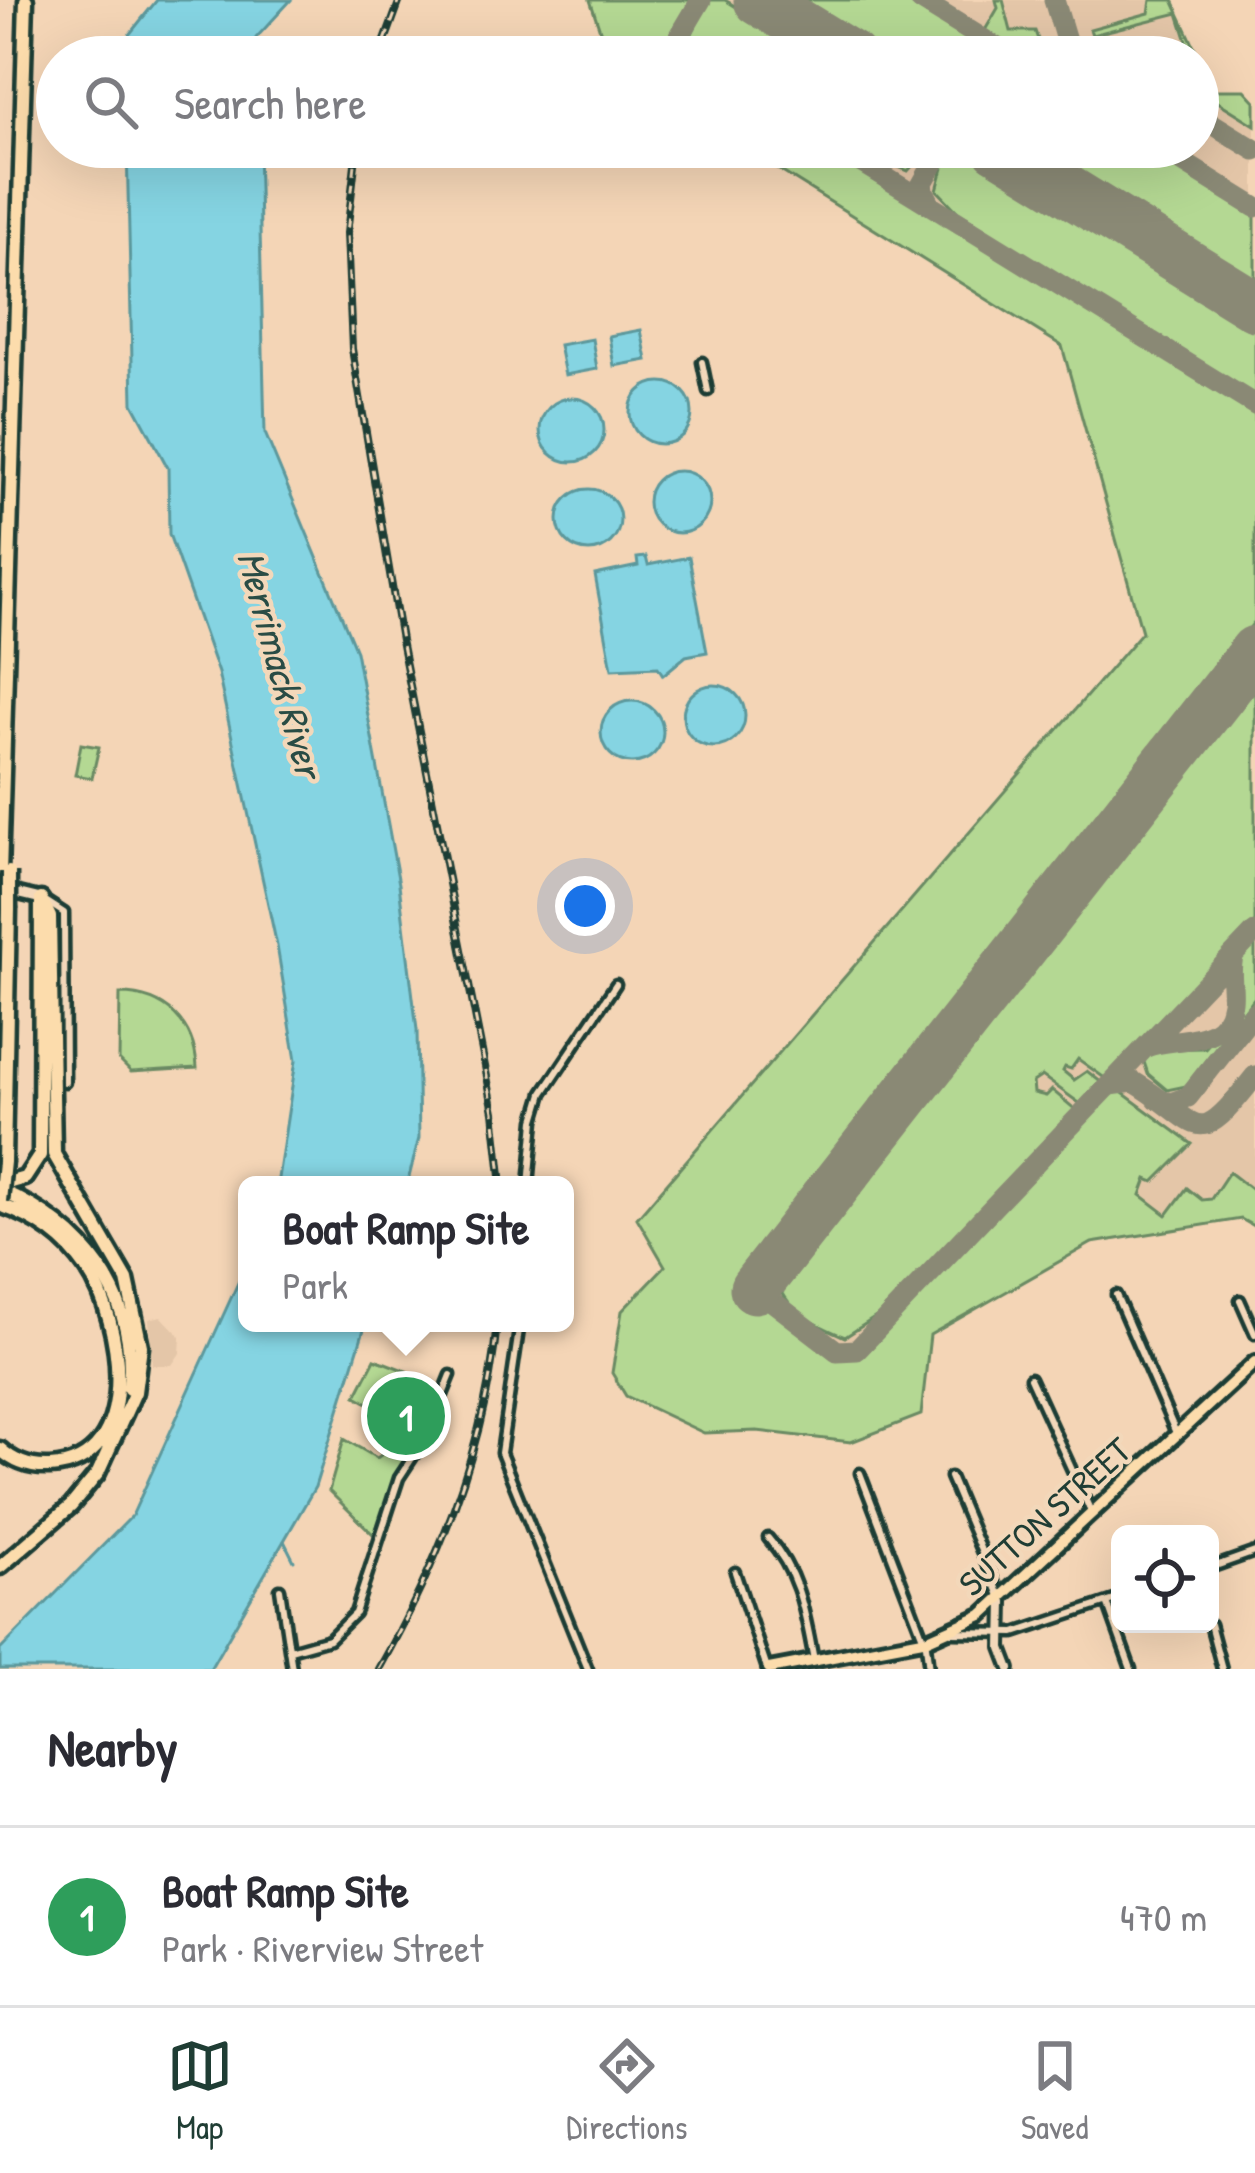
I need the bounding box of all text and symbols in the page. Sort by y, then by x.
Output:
search box [36,36,1219,168]
icon: search [78,69,144,135]
text: Search here [174,72,366,133]
water label: Merrimack River [225,545,338,787]
your location [555,876,615,936]
popup [238,1176,574,1332]
text: Boat Ramp Site [283,1197,529,1258]
text: Park [283,1258,348,1311]
pin: 1 [367,1371,445,1461]
street label: SUTTON STREET [947,1425,1141,1606]
map controls [1111,1525,1219,1633]
button: locate [1111,1525,1219,1633]
text: Nearby [48,1713,178,1782]
text: Boat Ramp Site [162,1860,409,1921]
text: 1 [80,1890,94,1943]
text: 470 m [1120,1890,1207,1943]
text: Park · Riverview Street [162,1921,483,1974]
tab: Map [167,2033,233,2149]
tab: Directions [566,2033,688,2149]
tab: Saved [1021,2033,1088,2149]

